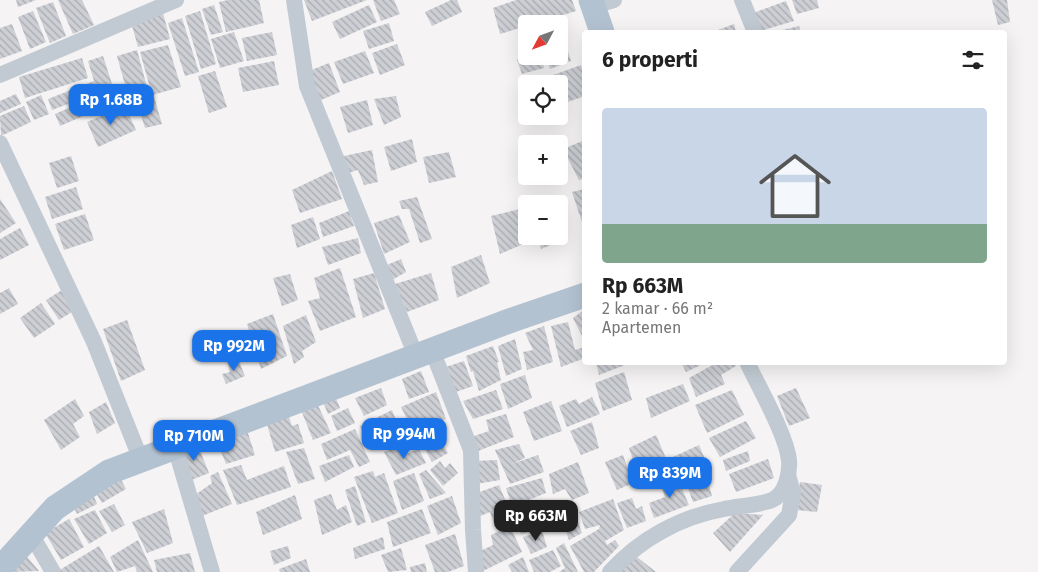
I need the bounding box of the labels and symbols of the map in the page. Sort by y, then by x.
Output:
north arrow [518,15,568,65]
pin: Rp 1.68B [59,84,163,126]
pin: Rp 992M [188,330,280,372]
pin: Rp 994M [358,418,450,460]
pin: Rp 710M [148,420,240,462]
pin: Rp 839M [624,456,716,499]
pin: Rp 663M [490,500,582,542]

